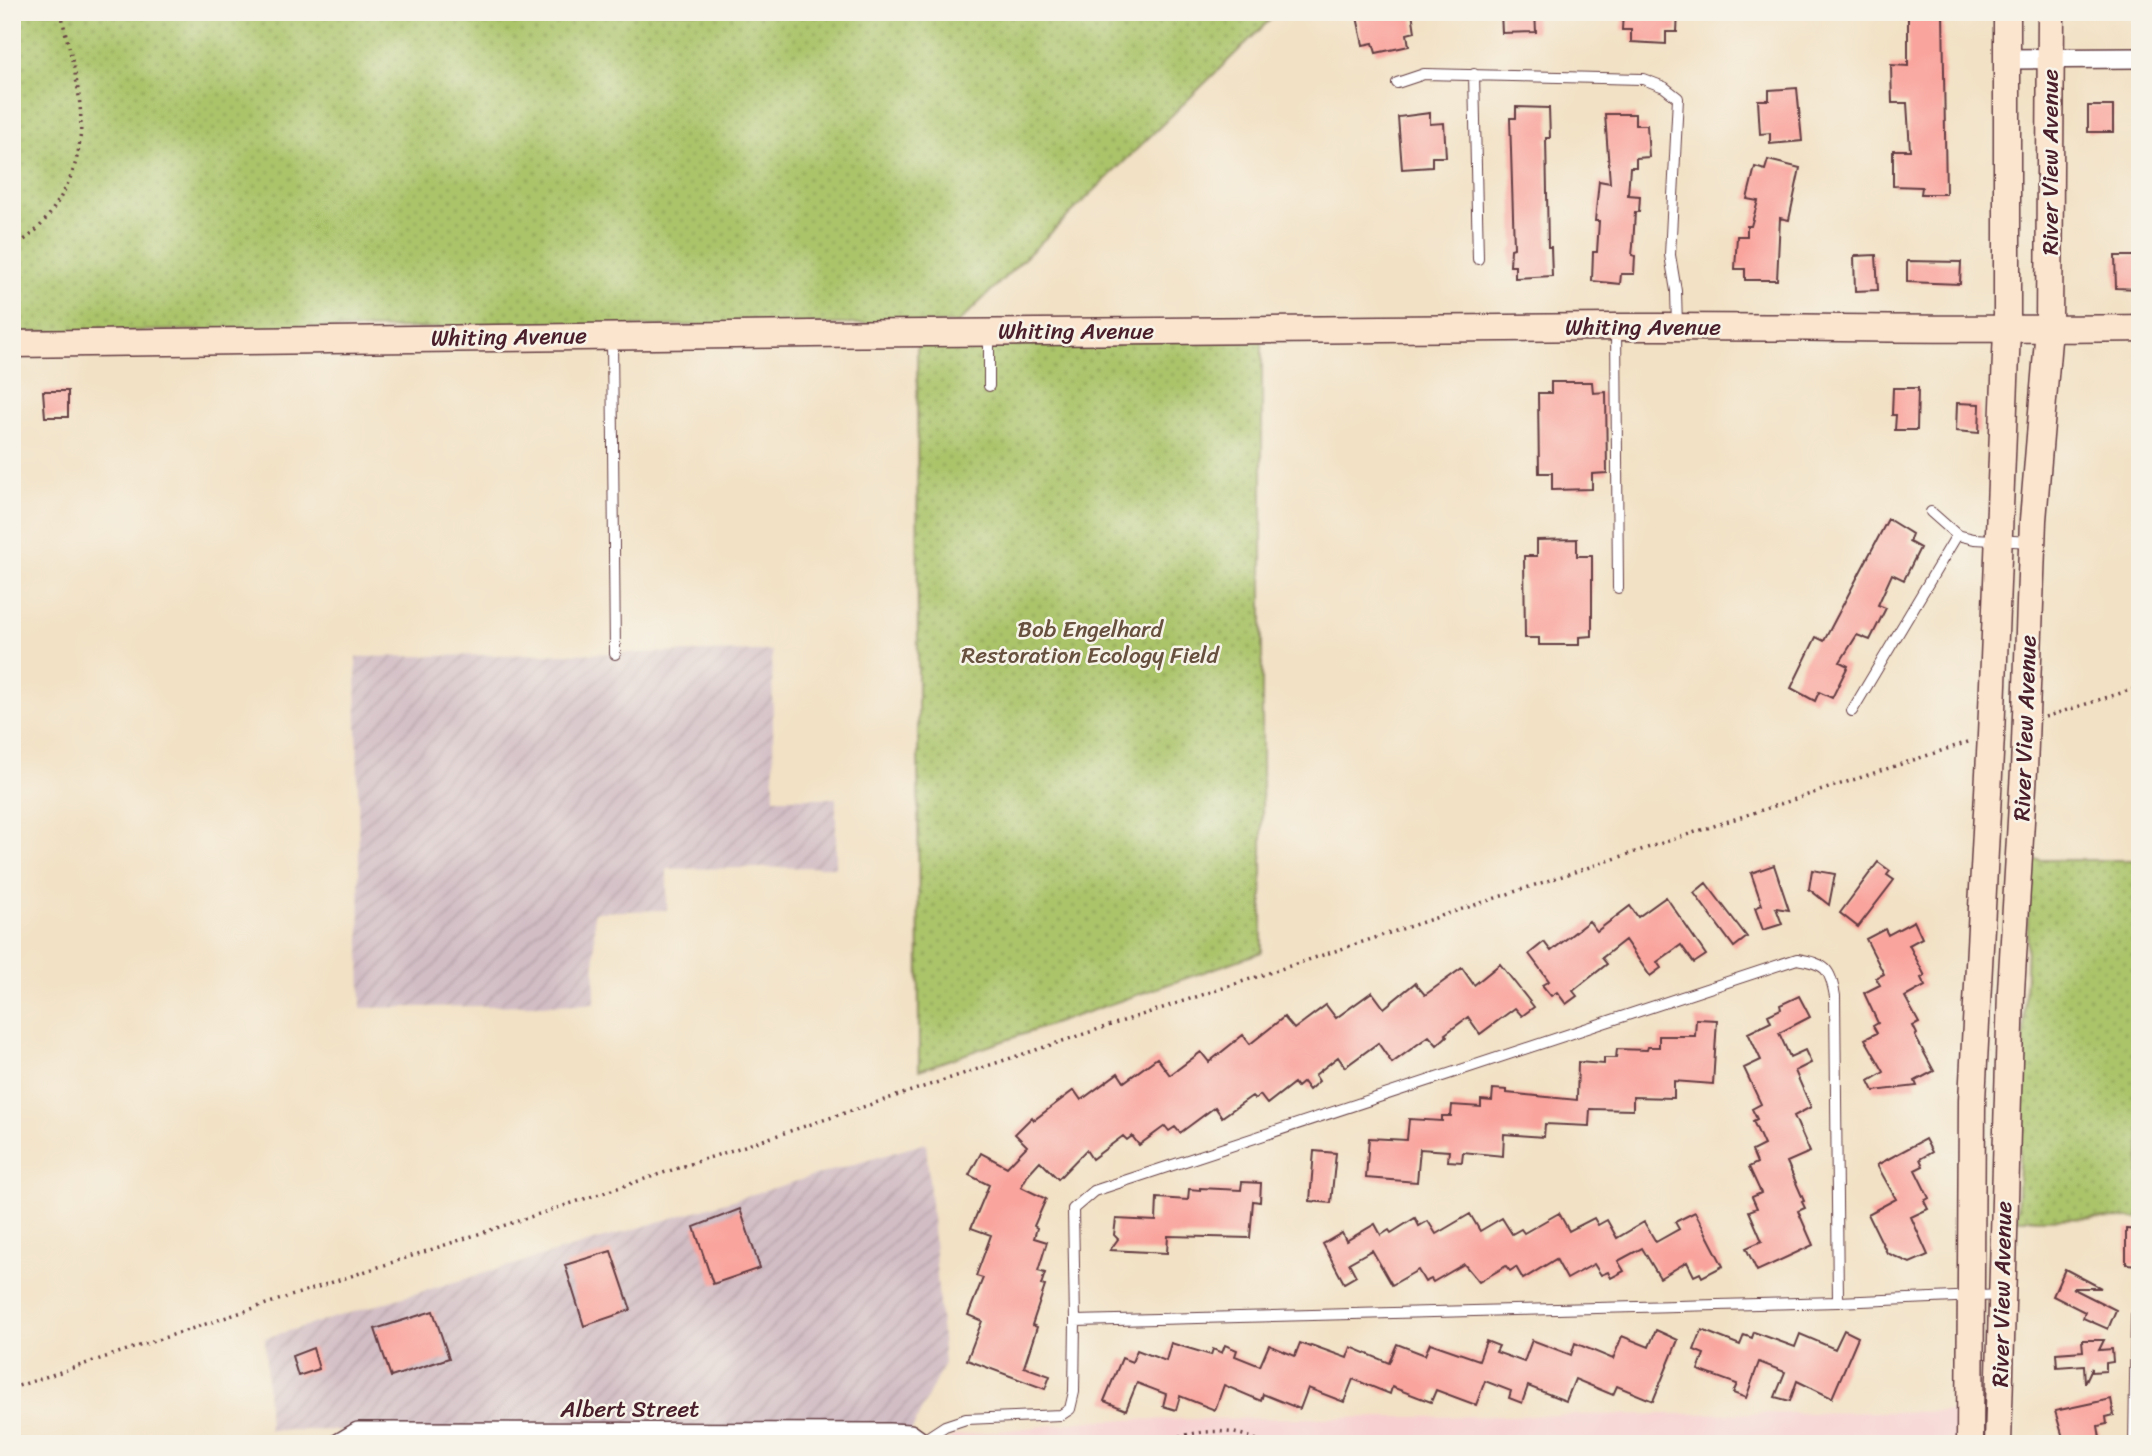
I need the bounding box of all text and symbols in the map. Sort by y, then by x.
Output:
street label: River View Avenue [2030,69,2071,255]
street label: Whiting Avenue [1565,307,1721,348]
street label: Whiting Avenue [998,311,1154,352]
street label: Whiting Avenue [431,315,588,359]
park label: Bob Engelhard Restoration Ecology Field [961,609,1221,676]
street label: River View Avenue [2001,634,2049,822]
street label: River View Avenue [1980,1200,2024,1387]
street label: Albert Street [560,1389,699,1430]

